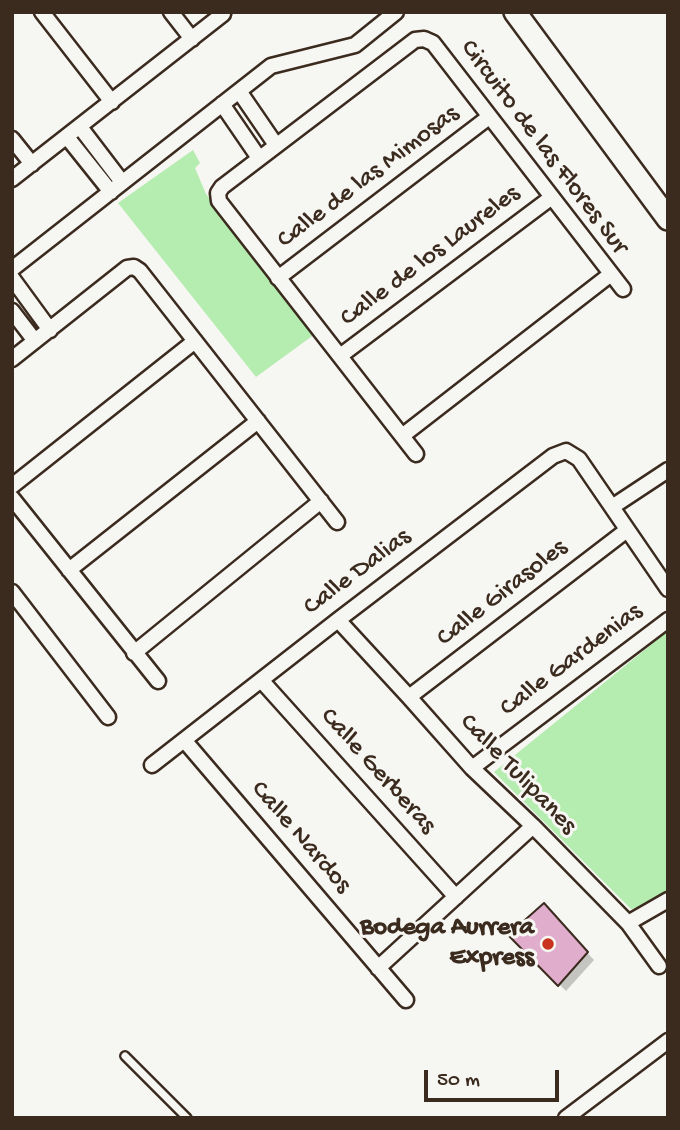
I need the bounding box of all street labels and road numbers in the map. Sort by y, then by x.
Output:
street label: Circuito de las Flores Sur [452,34,634,262]
street label: Calle de las Mimosas [272,100,466,256]
street label: Calle de los Laureles [335,179,527,335]
street label: Calle Dalias [298,523,418,623]
street label: Calle Girasoles [432,533,574,655]
street label: Calle Gardenias [495,597,649,725]
street label: Calle Gerberas [312,703,442,841]
street label: Calle Tulipanes [452,708,582,842]
street label: Calle Nardos [243,776,357,900]

